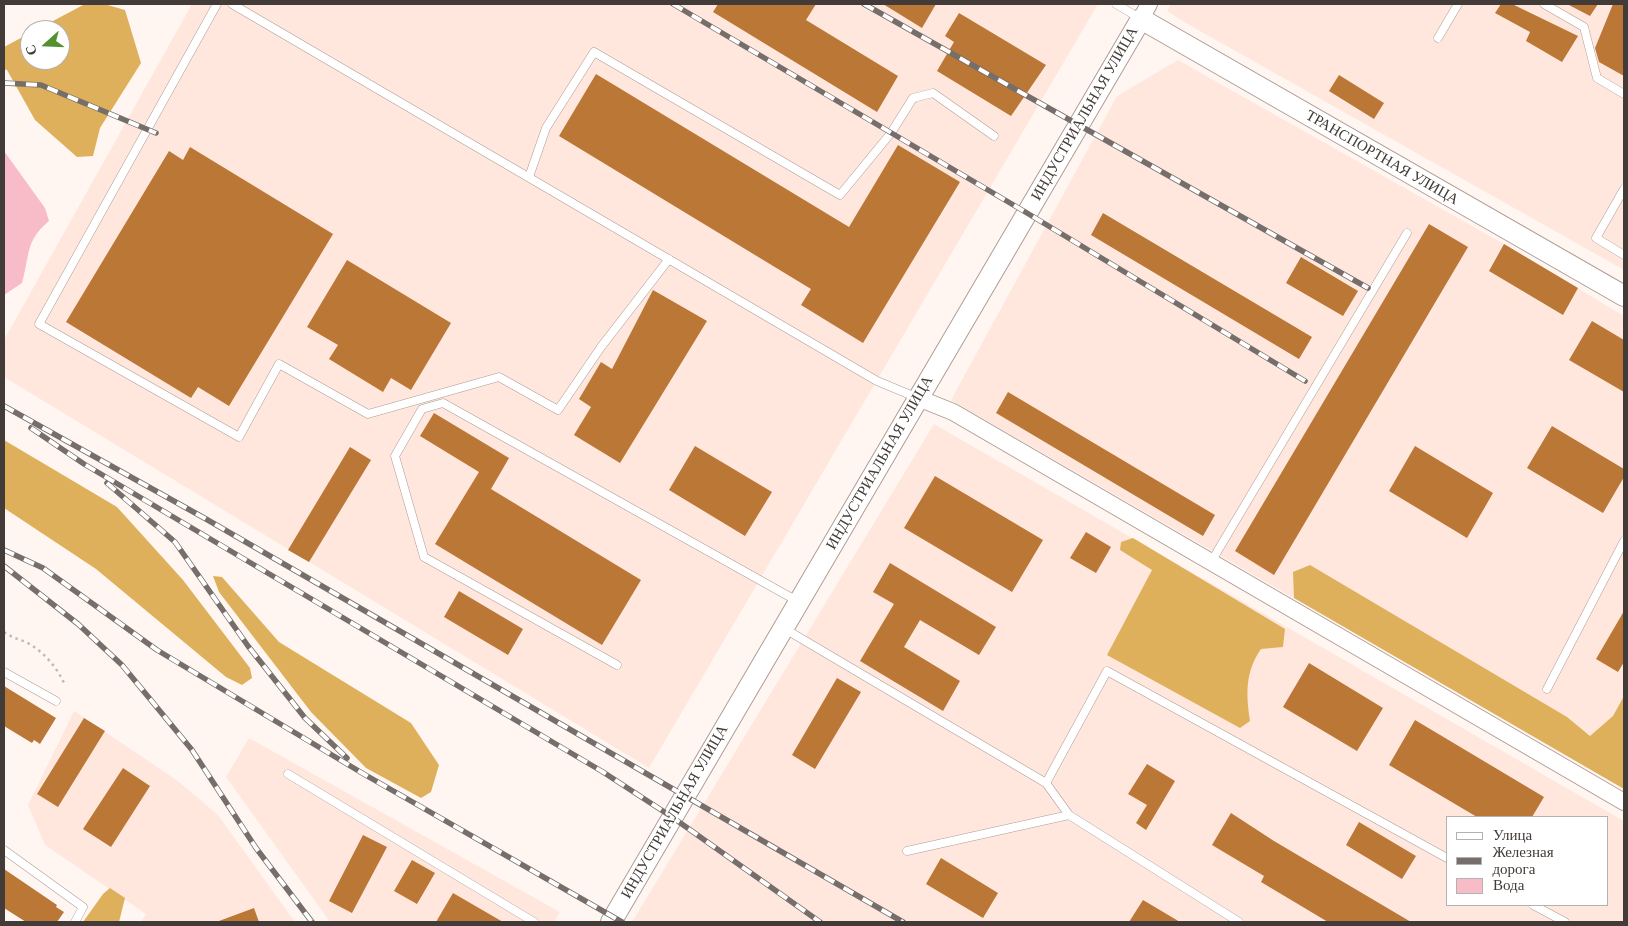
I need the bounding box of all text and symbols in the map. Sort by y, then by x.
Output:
north arrow [20,20,70,70]
street label: ИНДУСТРИАЛЬНАЯ УЛИЦА [1028,24,1142,204]
text: С [23,43,40,57]
street label: ТРАНСПОРТНАЯ УЛИЦА [1302,107,1462,209]
street label: ИНДУСТРИАЛЬНАЯ УЛИЦА [823,373,937,553]
street label: ИНДУСТРИАЛЬНАЯ УЛИЦА [618,722,732,902]
legend [1446,816,1608,906]
text: Улица [1493,827,1532,843]
text: Железная дорога [1492,844,1554,877]
text: Вода [1493,877,1524,893]

